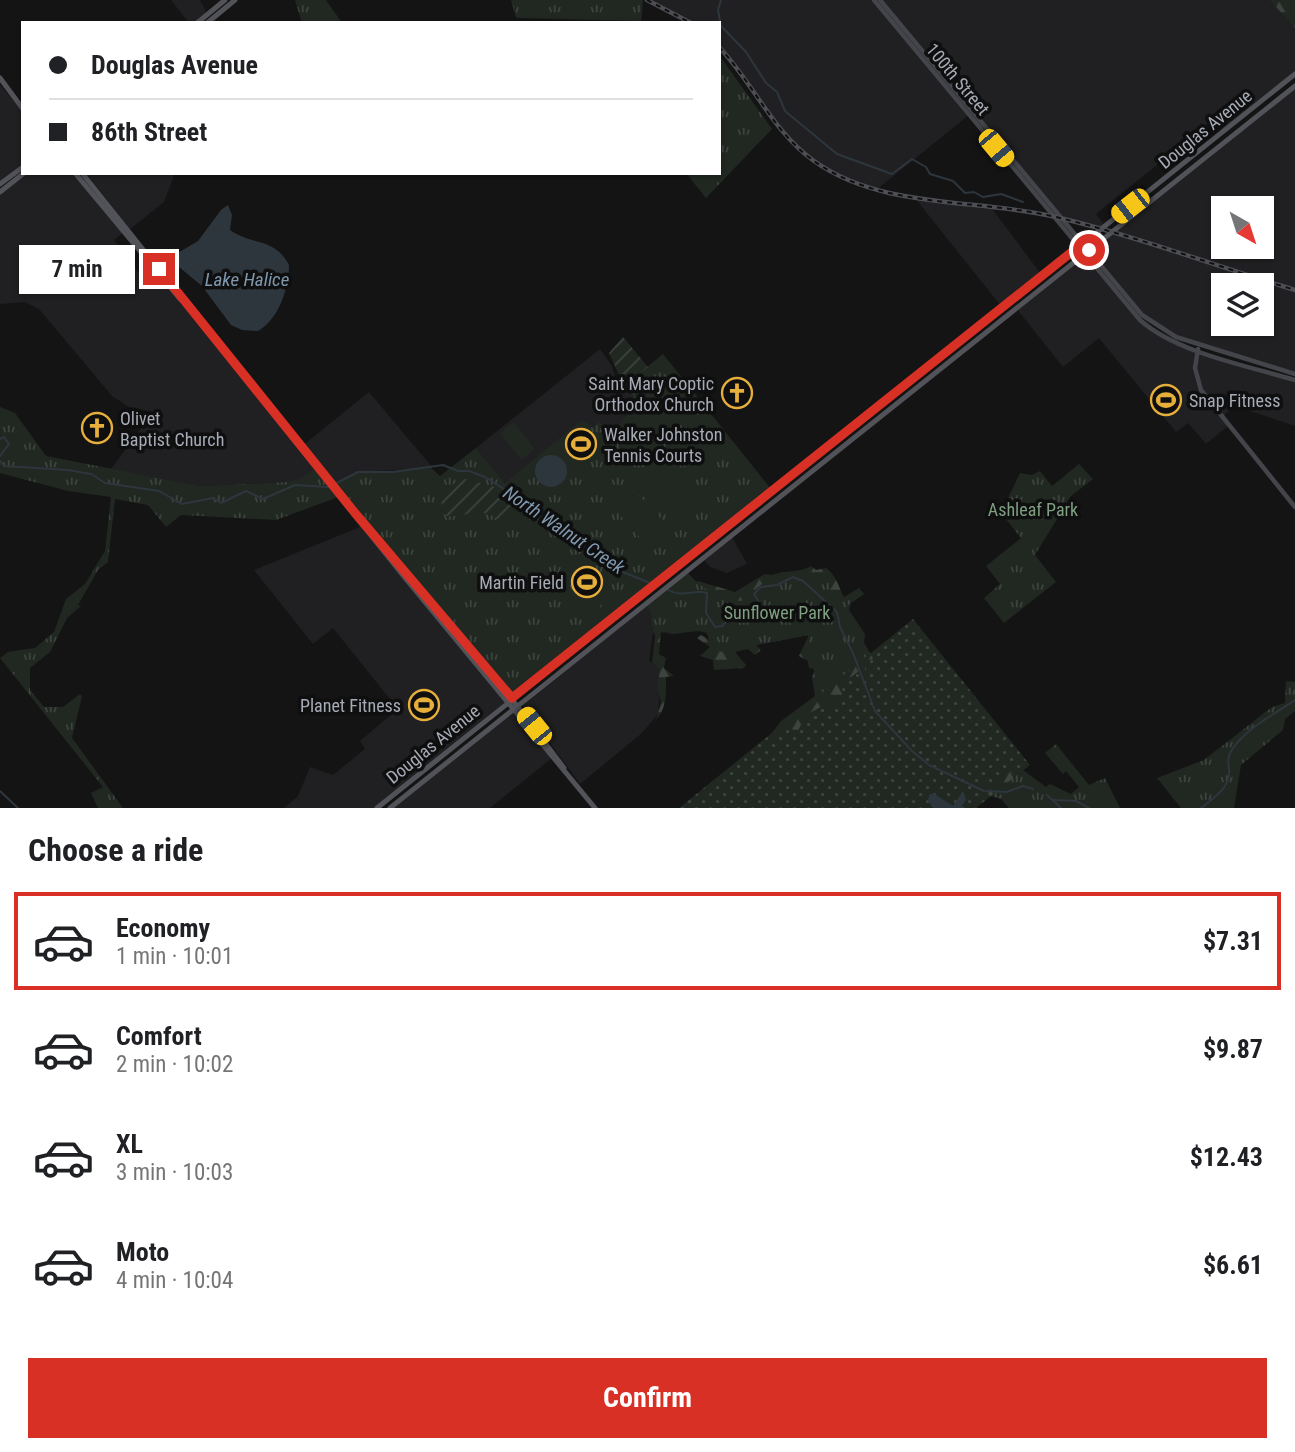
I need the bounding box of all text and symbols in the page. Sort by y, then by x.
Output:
street label: 100th Street [922,39,994,119]
text: Douglas Avenue [91,50,258,80]
street label: Douglas Avenue [1154,85,1256,173]
text: 86th Street [91,117,207,147]
car [975,125,1018,171]
car [1107,185,1154,227]
north arrow [1211,196,1274,259]
map controls [1211,196,1274,336]
route start [1073,234,1105,266]
callout: 7 min [19,244,134,294]
route end [143,253,175,285]
text: 7 min [51,256,103,283]
water label: Lake Halice [205,268,289,291]
button: layers [1211,273,1274,336]
place label: Saint Mary Coptic Orthodox Church [588,373,714,415]
church icon: Saint Mary Coptic Orthodox Church [720,376,754,410]
sports icon: Snap Fitness [1149,383,1183,417]
place label: Snap Fitness [1189,390,1280,411]
place label: Olivet Baptist Church [120,408,224,450]
church icon: Olivet Baptist Church [80,411,114,445]
place label: Walker Johnston Tennis Courts [604,424,722,466]
sports icon: Walker Johnston Tennis Courts [564,427,598,461]
water label: North Walnut Creek [499,481,630,579]
park label: Ashleaf Park [988,499,1078,520]
sports icon: Martin Field [570,565,604,599]
place label: Martin Field [479,572,564,593]
park label: Sunflower Park [724,602,830,623]
sports icon: Planet Fitness [407,688,441,722]
place label: Planet Fitness [300,695,401,716]
street label: Douglas Avenue [382,700,484,788]
car [513,703,556,749]
text: Choose a ride [28,831,203,869]
icon: car [32,910,95,973]
text: Economy [116,913,210,943]
text: $7.31 [1203,926,1263,956]
text: 1 min · 10:01 [116,943,233,970]
icon: car [32,1018,95,1081]
text: Comfort [116,1021,202,1051]
text: $9.87 [1203,1034,1263,1064]
text: 2 min · 10:02 [116,1051,233,1078]
icon: car [32,1126,95,1189]
text: XL [116,1129,143,1159]
text: $12.43 [1190,1142,1263,1172]
text: 3 min · 10:03 [116,1159,233,1186]
icon: car [32,1234,95,1297]
text: Moto [116,1237,169,1267]
text: $6.61 [1203,1250,1263,1280]
text: 4 min · 10:04 [116,1267,233,1294]
button: Confirm [28,1358,1267,1438]

